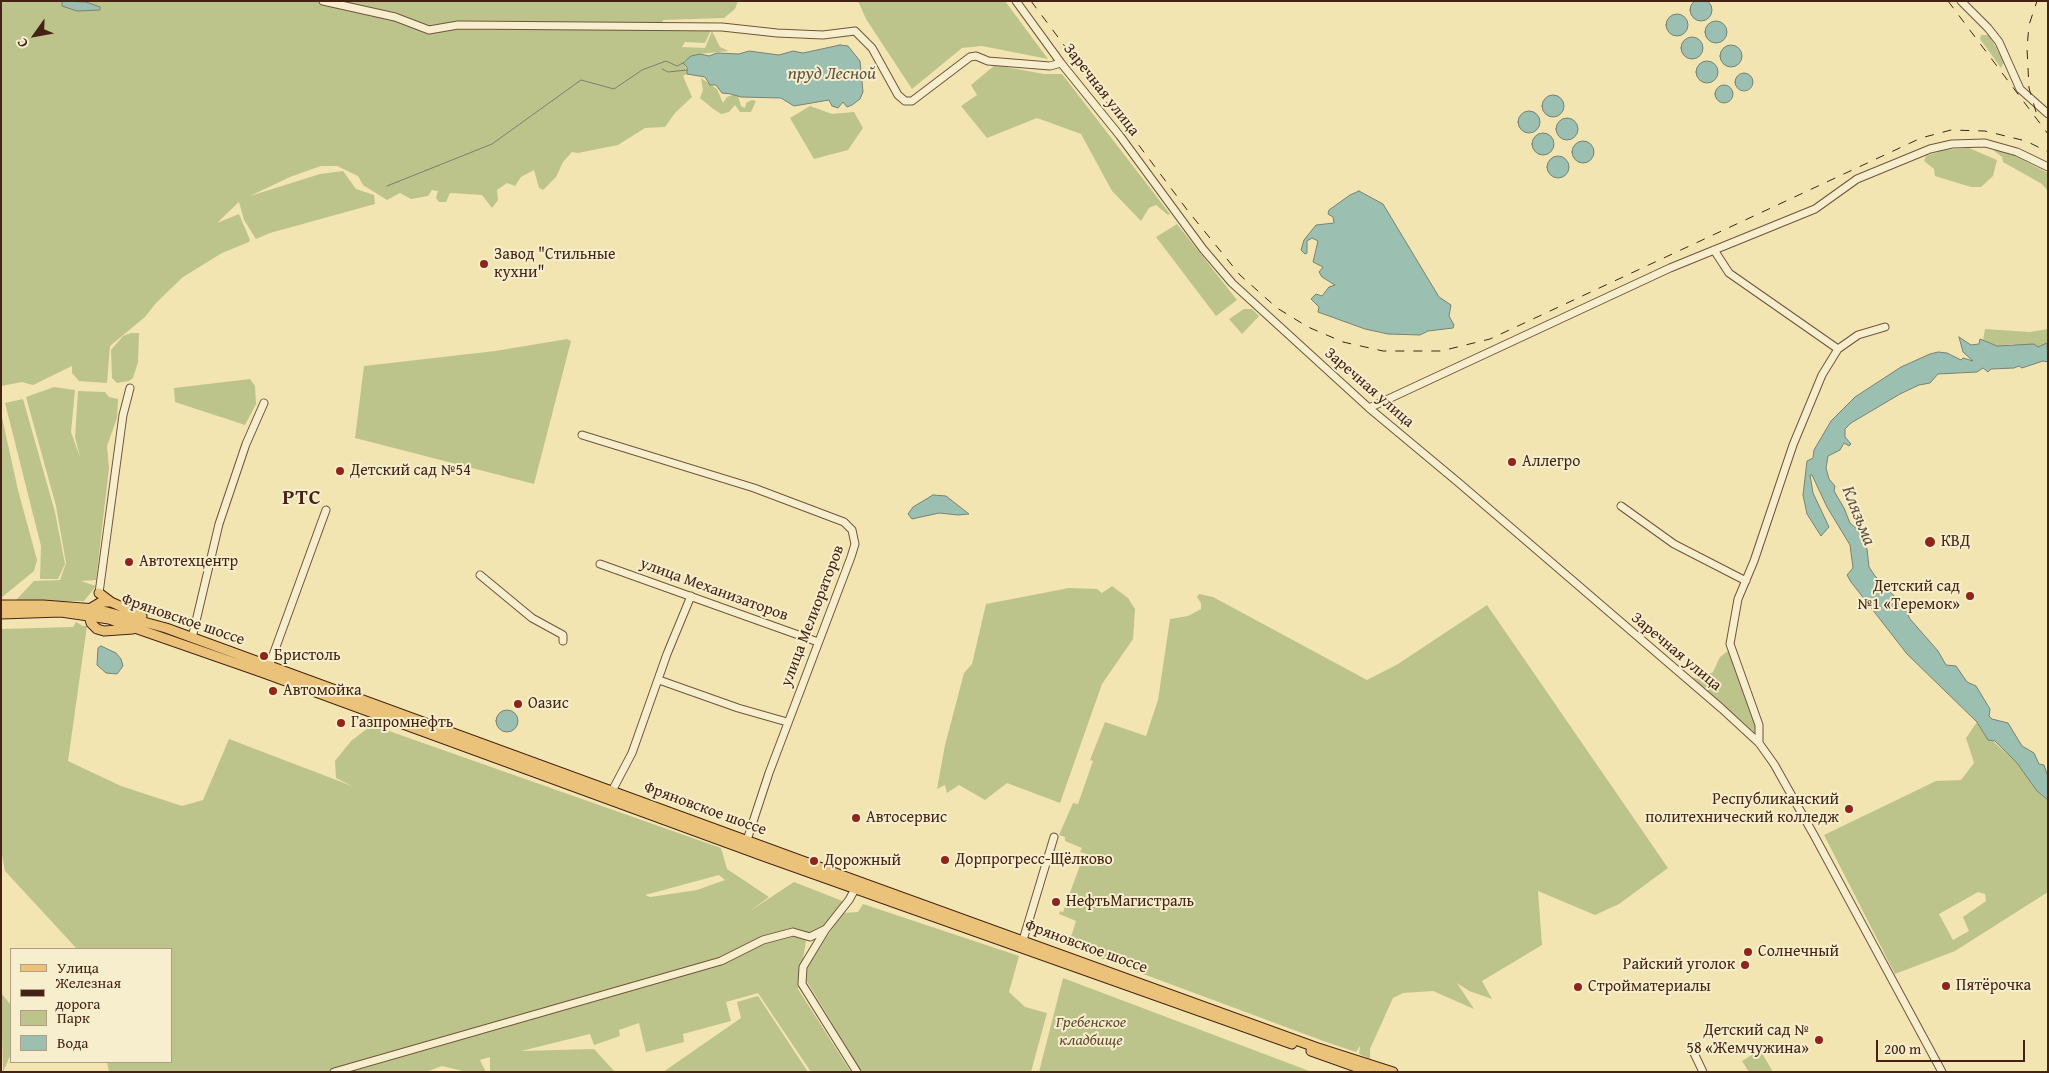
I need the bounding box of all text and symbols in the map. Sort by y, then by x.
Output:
north arrow [10,10,60,60]
text: С [12,34,33,52]
street label: Заречная улица [1059,40,1143,140]
water label: пруд Лесной [788,63,876,85]
place label: Завод "Стильные кухни" [494,245,615,283]
marker: Завод "Стильные кухни" [478,258,490,270]
street label: Заречная улица [1320,344,1418,432]
place label: Аллегро [1522,452,1580,472]
marker: Аллегро [1506,456,1518,468]
place label: Детский сад №54 [350,461,471,481]
marker: Детский сад №54 [334,465,346,477]
water label: Клязьма [1836,483,1880,549]
district label: РТС [282,486,322,512]
place label: КВД [1941,532,1970,552]
marker: КВД [1923,535,1937,549]
street label: улица Мелиораторов [777,543,849,689]
place label: Автотехцентр [139,552,238,572]
street label: улица Механизаторов [637,554,791,626]
marker: Автотехцентр [123,556,135,568]
place label: Детский сад №1 «Теремок» [1857,577,1960,615]
street label: Фряновское шоссе [119,590,247,650]
marker: Детский сад №1 «Теремок» [1964,590,1976,602]
street label: Заречная улица [1627,609,1725,695]
place label: Бристоль [274,646,341,666]
marker: Бристоль [258,650,270,662]
place label: Автомойка [283,681,362,701]
marker: Автомойка [267,685,279,697]
place label: Оазис [528,694,569,714]
marker: Оазис [512,698,524,710]
place label: Газпромнефть [351,713,453,733]
marker: Газпромнефть [335,717,347,729]
street label: Фряновское шоссе [641,778,769,840]
place label: Республиканский политехнический колледж [1645,790,1839,828]
marker: Республиканский политехнический колледж [1843,803,1855,815]
place label: Автосервис [866,808,947,828]
marker: Автосервис [850,812,862,824]
place label: Дорпрогресс-Щёлково [955,850,1113,870]
place label: Дорожный [824,851,901,871]
marker: Дорпрогресс-Щёлково [939,854,951,866]
marker: Дорожный [808,855,820,867]
place label: НефтьМагистраль [1066,892,1194,912]
marker: НефтьМагистраль [1050,896,1062,908]
street label: Фряновское шоссе [1022,916,1150,978]
place label: Солнечный [1758,942,1839,962]
marker: Солнечный [1742,946,1754,958]
legend [10,948,172,1063]
place label: Райский уголок [1623,955,1735,975]
text: Улица [57,957,99,978]
marker: Райский уголок [1739,959,1751,971]
text: Железная дорога [55,972,121,1014]
place label: Пятёрочка [1956,976,2031,996]
place label: Стройматериалы [1588,977,1711,997]
marker: Пятёрочка [1940,980,1952,992]
marker: Стройматериалы [1572,981,1584,993]
text: Парк [57,1007,90,1028]
park label: Гребенское кладбище [1056,1013,1126,1051]
place label: Детский сад № 58 «Жемчужина» [1686,1021,1809,1059]
scale bar [1879,1030,2028,1062]
text: Вода [57,1032,88,1053]
marker: Детский сад № 58 «Жемчужина» [1813,1034,1825,1046]
text: 200 m [1884,1038,1921,1059]

